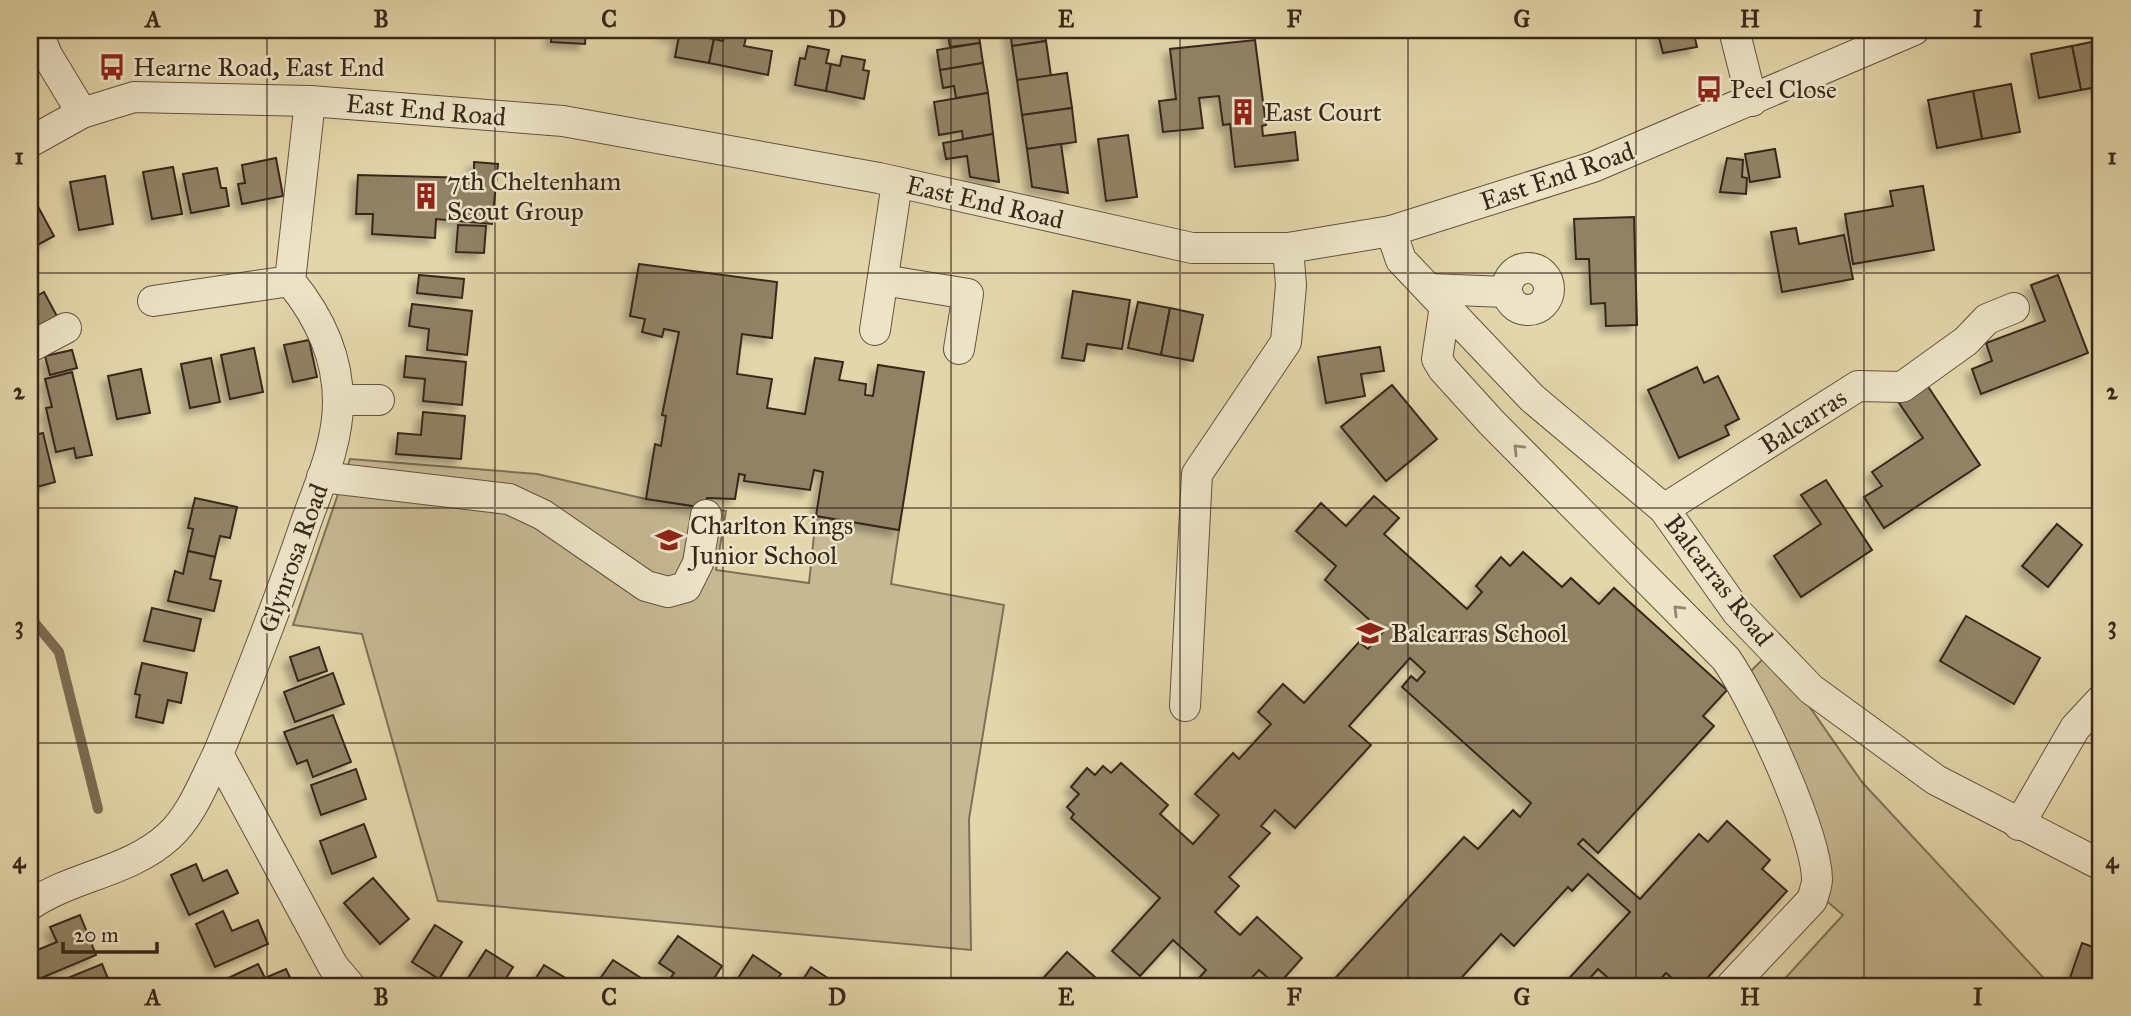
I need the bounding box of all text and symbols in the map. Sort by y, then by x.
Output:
text: A [143,5,161,33]
text: B [373,5,389,33]
text: C [601,5,617,33]
text: D [828,5,846,33]
text: E [1058,5,1075,33]
text: F [1286,5,1302,33]
text: G [1514,5,1531,33]
text: H [1740,5,1760,33]
text: I [1973,5,1983,33]
place label: Hearne Road, East End [133,51,385,83]
bus stop icon: Hearne Road, East End [97,52,127,82]
place label: Peel Close [1730,73,1837,105]
bus stop icon: Peel Close [1694,74,1724,104]
street label: East End Road [345,87,507,133]
place label: East Court [1264,96,1382,128]
building icon: East Court [1228,97,1258,127]
street label: East End Road [1476,135,1638,217]
text: 1 [14,142,24,170]
text: 1 [2107,142,2117,170]
place label: 7th Cheltenham Scout Group [447,165,622,227]
street label: East End Road [903,168,1067,236]
building icon: 7th Cheltenham Scout Group [411,181,441,211]
text: 2 [13,377,25,405]
text: 2 [2106,377,2118,405]
street label: Balcarras [1754,381,1852,461]
one-way arrow [1513,444,1526,457]
street label: Glynrosa Road [251,479,335,637]
street label: Balcarras Road [1658,508,1780,652]
place label: Charlton Kings Junior School [687,509,853,571]
school or university icon: Charlton Kings Junior School [654,525,684,555]
one-way arrow [1674,605,1687,618]
text: 3 [14,611,24,640]
text: 3 [2107,611,2117,640]
place label: Balcarras School [1391,617,1567,649]
school or university icon: Balcarras School [1355,618,1385,648]
text: 4 [13,846,27,874]
text: 4 [2106,846,2120,874]
scale bar [63,911,158,955]
text: 20 m [74,922,119,948]
text: A [143,983,161,1011]
text: B [373,983,389,1011]
text: C [601,983,617,1011]
text: D [828,983,846,1011]
text: E [1058,983,1075,1011]
text: F [1286,983,1302,1011]
text: G [1514,983,1531,1011]
text: H [1740,983,1760,1011]
text: I [1973,983,1983,1011]

